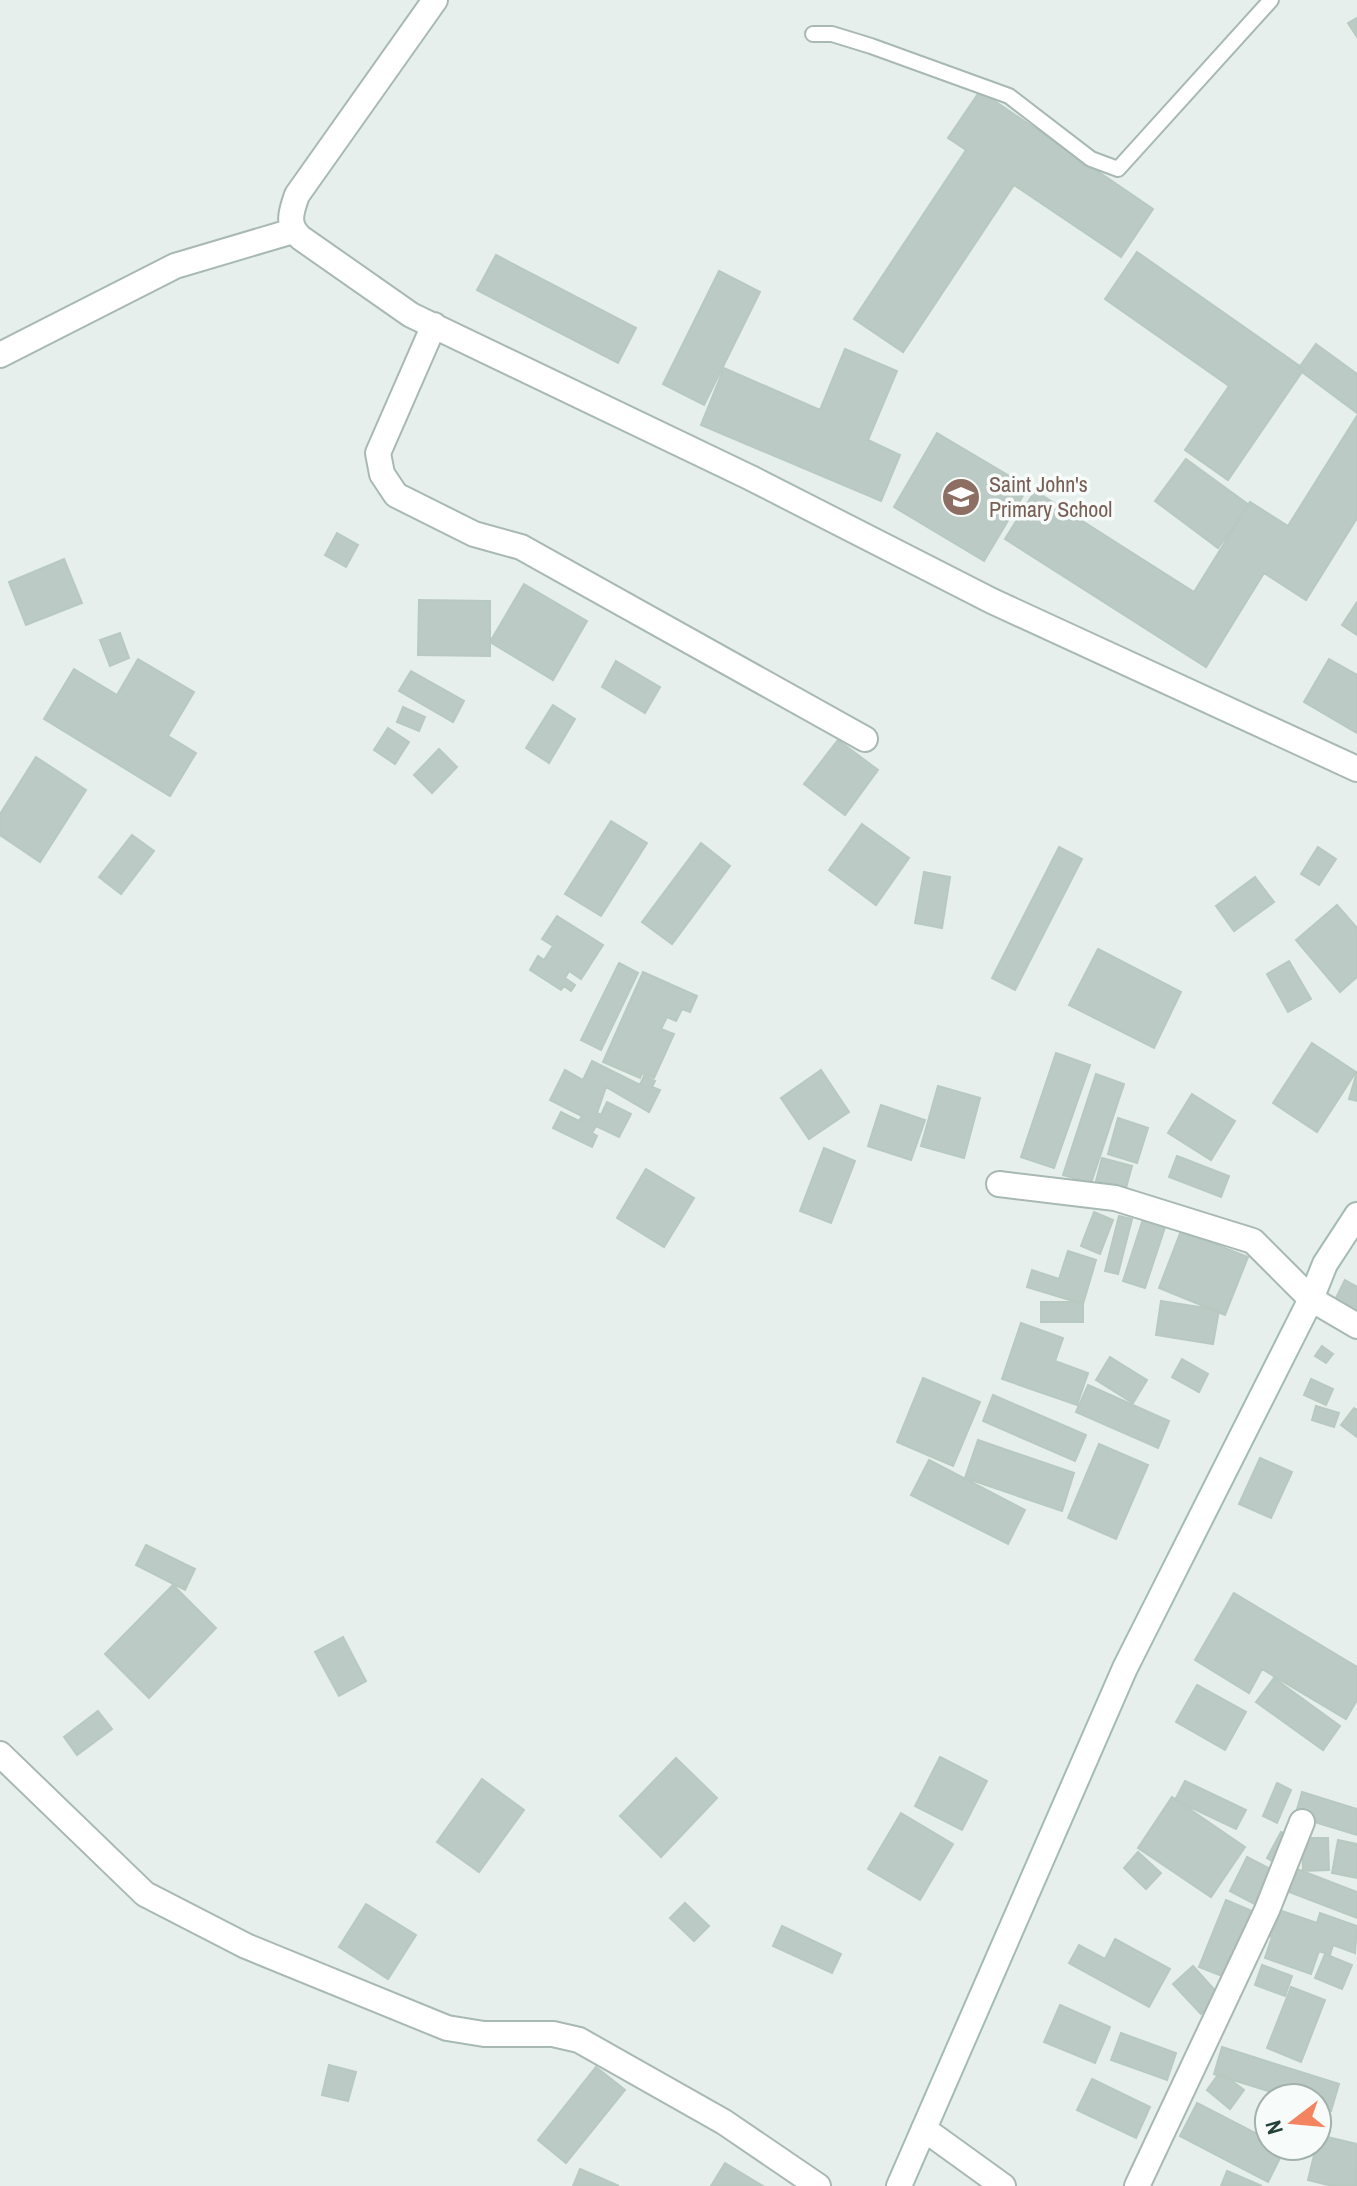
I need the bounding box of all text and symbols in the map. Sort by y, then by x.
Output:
place label: Saint John's Primary School [989,469,1112,524]
school or university icon: Saint John's Primary School [940,476,982,518]
north arrow [1253,2082,1333,2162]
text: N [1258,2117,1290,2138]

